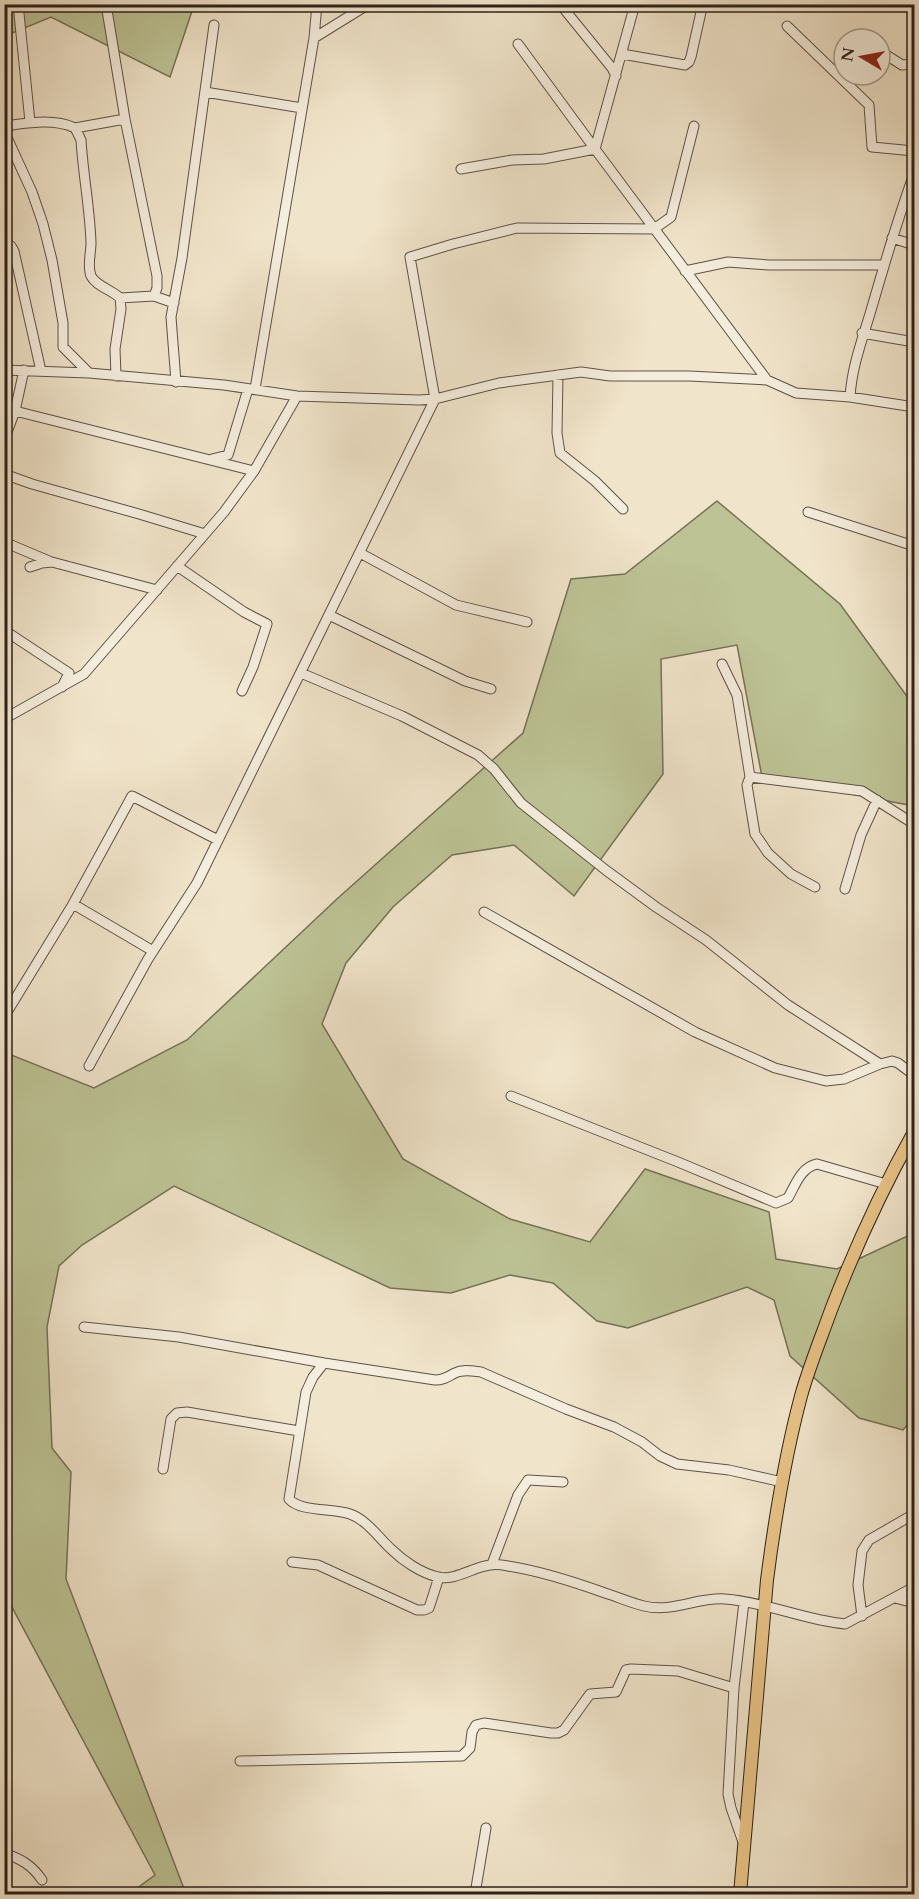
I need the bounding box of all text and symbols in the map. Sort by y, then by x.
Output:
north arrow [832,27,892,87]
text: N [836,46,860,63]

